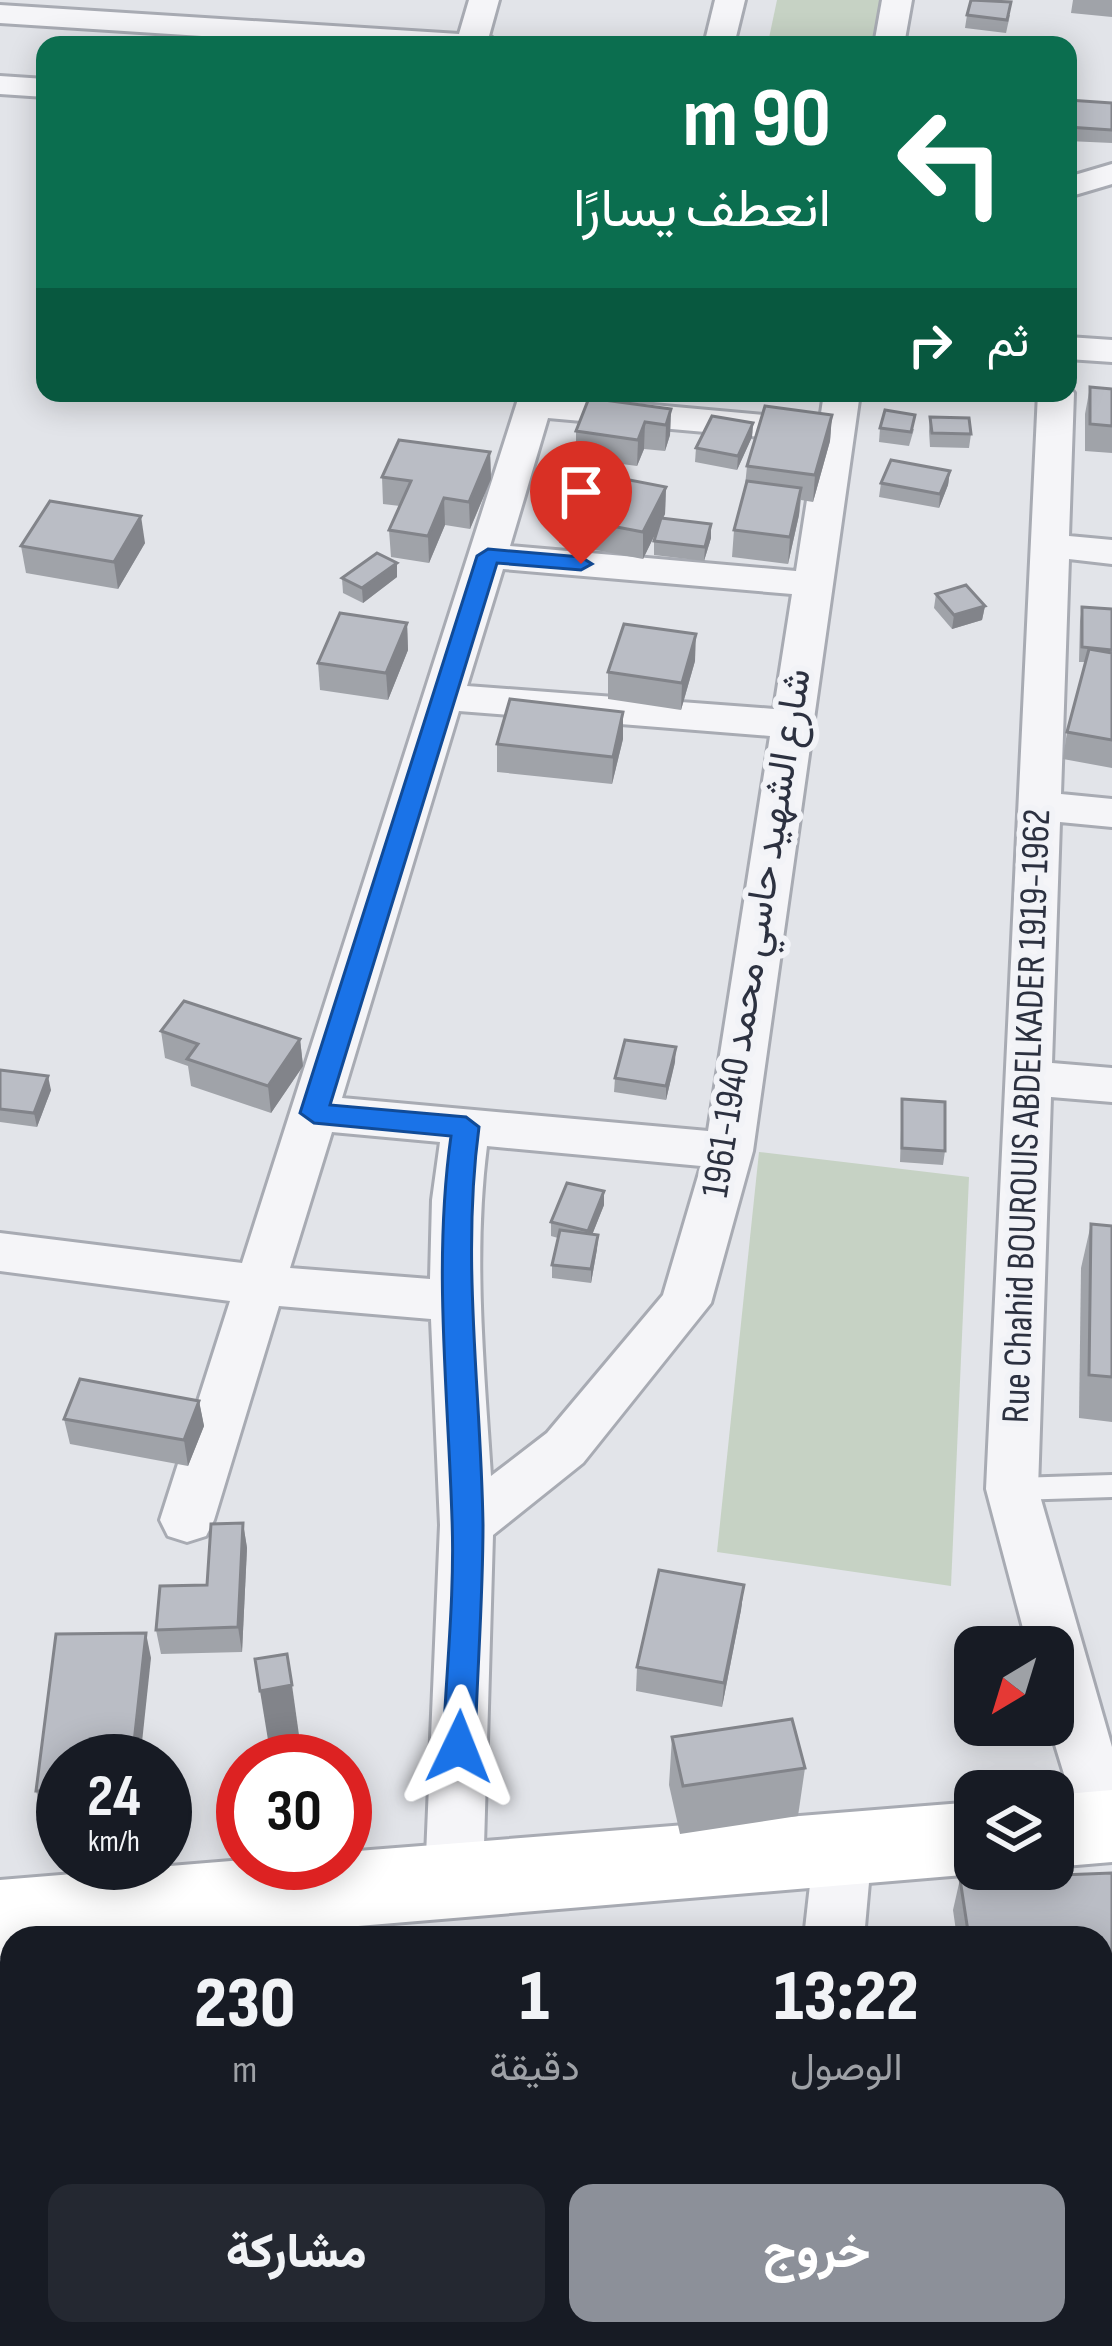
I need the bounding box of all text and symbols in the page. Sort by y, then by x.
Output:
text: 90 m [682,69,831,170]
icon: left [873,84,1029,240]
text: انعطف يسارًا [573,177,831,242]
icon: right [897,312,963,378]
text: ثم [987,315,1029,370]
pin [530,441,632,564]
icon: arrive [548,459,614,525]
street label: شارع الشهيد حاسي محمد 1940-1961 [692,665,828,1201]
street label: Rue Chahid BOUROUIS ABDELKADER 1919-1962 [993,808,1061,1424]
north arrow [954,1626,1074,1746]
map controls [954,1626,1074,1890]
position arrow [396,1684,522,1810]
speed limit sign: 30 [216,1734,372,1890]
text: 24 [87,1761,141,1833]
button: layers [954,1770,1074,1890]
text: km/h [88,1824,140,1860]
text: 1 [520,1954,549,2041]
text: 13:22 [774,1954,919,2041]
text: 230 [194,1961,295,2048]
text: دقيقة [490,2045,580,2092]
text: الوصول [790,2045,903,2092]
text: m [232,2047,257,2094]
button: مشاركة [48,2184,545,2322]
button: خروج [569,2184,1065,2322]

